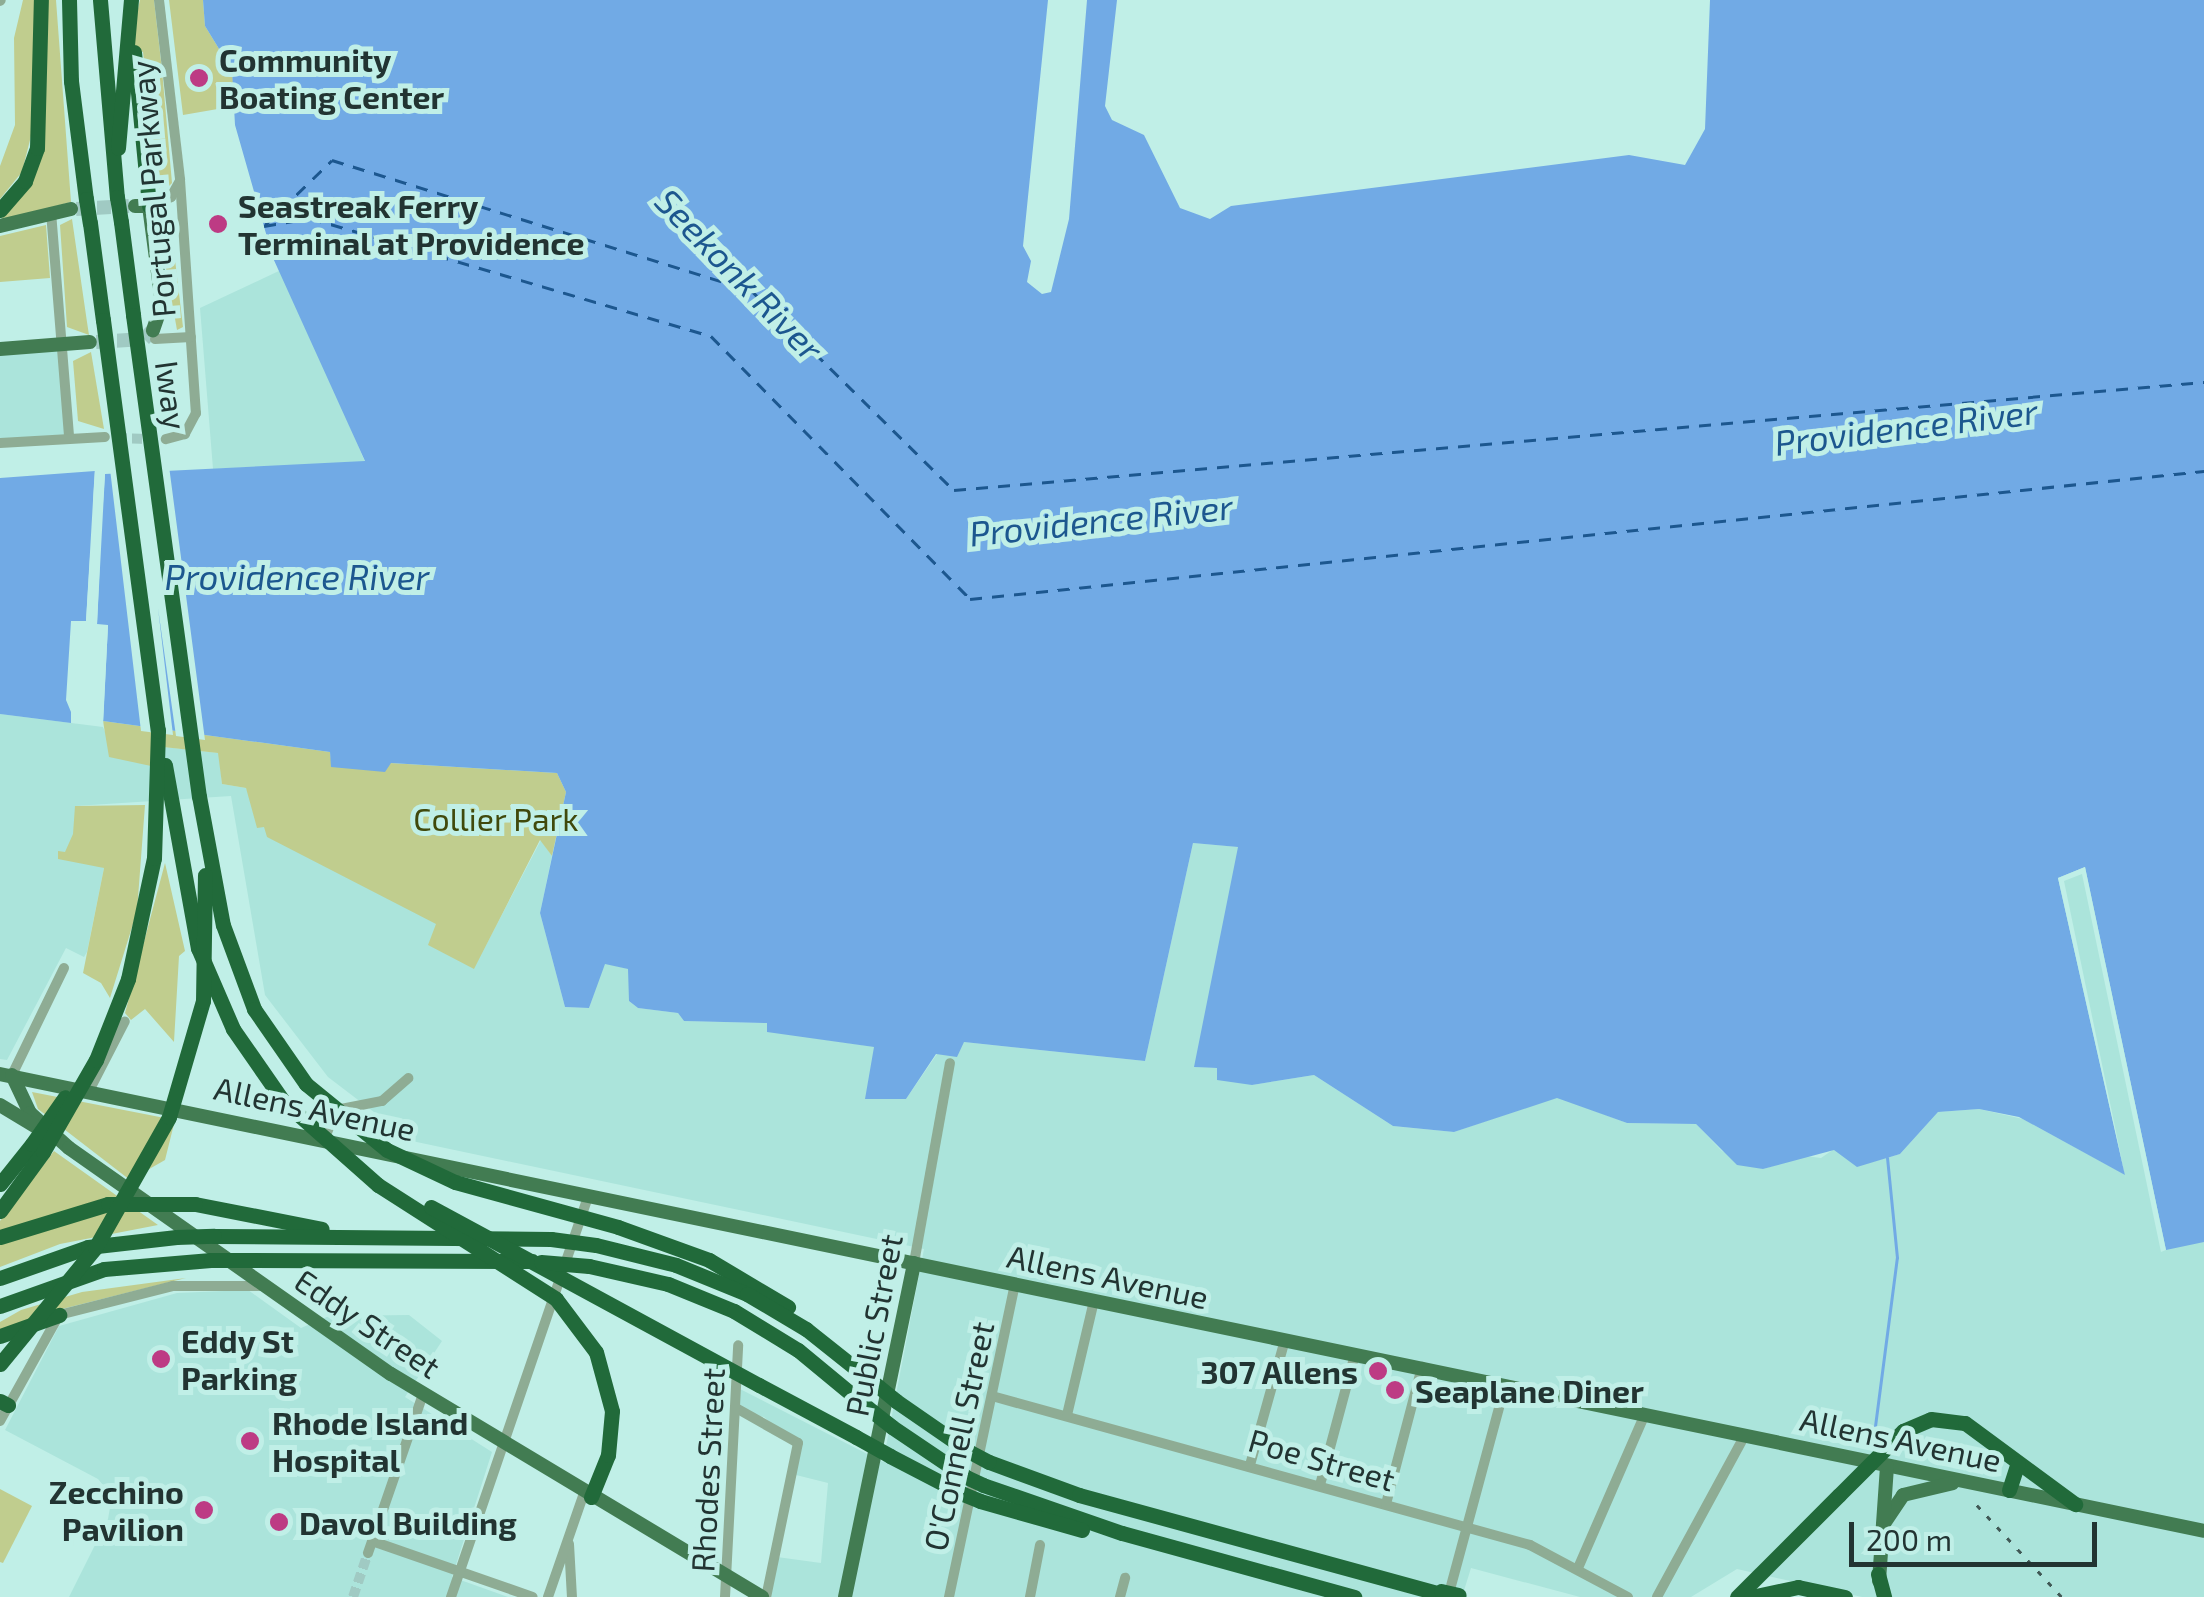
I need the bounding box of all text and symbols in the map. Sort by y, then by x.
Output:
place label: Community Boating Center [219,41,444,116]
street label: Portugal Parkway [122,59,182,319]
marker: Community Boating Center [188,67,210,89]
water label: Seekonk River [648,179,832,369]
place label: Seastreak Ferry Terminal at Providence [238,187,585,262]
marker: Seastreak Ferry Terminal at Providence [207,213,229,235]
street label: Iway [148,358,196,432]
water label: Providence River [1772,389,2040,463]
water label: Providence River [967,484,1235,554]
water label: Providence River [165,555,429,597]
park label: Collier Park [413,799,579,837]
street label: Allens Avenue [211,1068,419,1148]
street label: Public Street [837,1231,909,1419]
street label: Allens Avenue [1004,1236,1212,1316]
street label: Eddy Street [288,1260,448,1386]
street label: O'Connell Street [915,1318,1001,1554]
place label: Eddy St Parking [181,1322,297,1397]
marker: Eddy St Parking [150,1348,172,1370]
place label: 307 Allens [1200,1352,1358,1390]
marker: 307 Allens [1367,1360,1389,1382]
street label: Rhodes Street [682,1367,732,1573]
place label: Seaplane Diner [1415,1371,1644,1409]
marker: Seaplane Diner [1384,1379,1406,1401]
street label: Allens Avenue [1797,1399,2005,1479]
place label: Rhode Island Hospital [272,1404,468,1479]
street label: Poe Street [1245,1420,1399,1498]
marker: Rhode Island Hospital [237,1428,263,1454]
place label: Zecchino Pavilion [49,1473,184,1548]
marker: Zecchino Pavilion [193,1499,215,1521]
scale bar [1854,1502,2102,1564]
place label: Davol Building [299,1503,518,1541]
marker: Davol Building [268,1511,290,1533]
text: 200 m [1866,1521,1952,1557]

